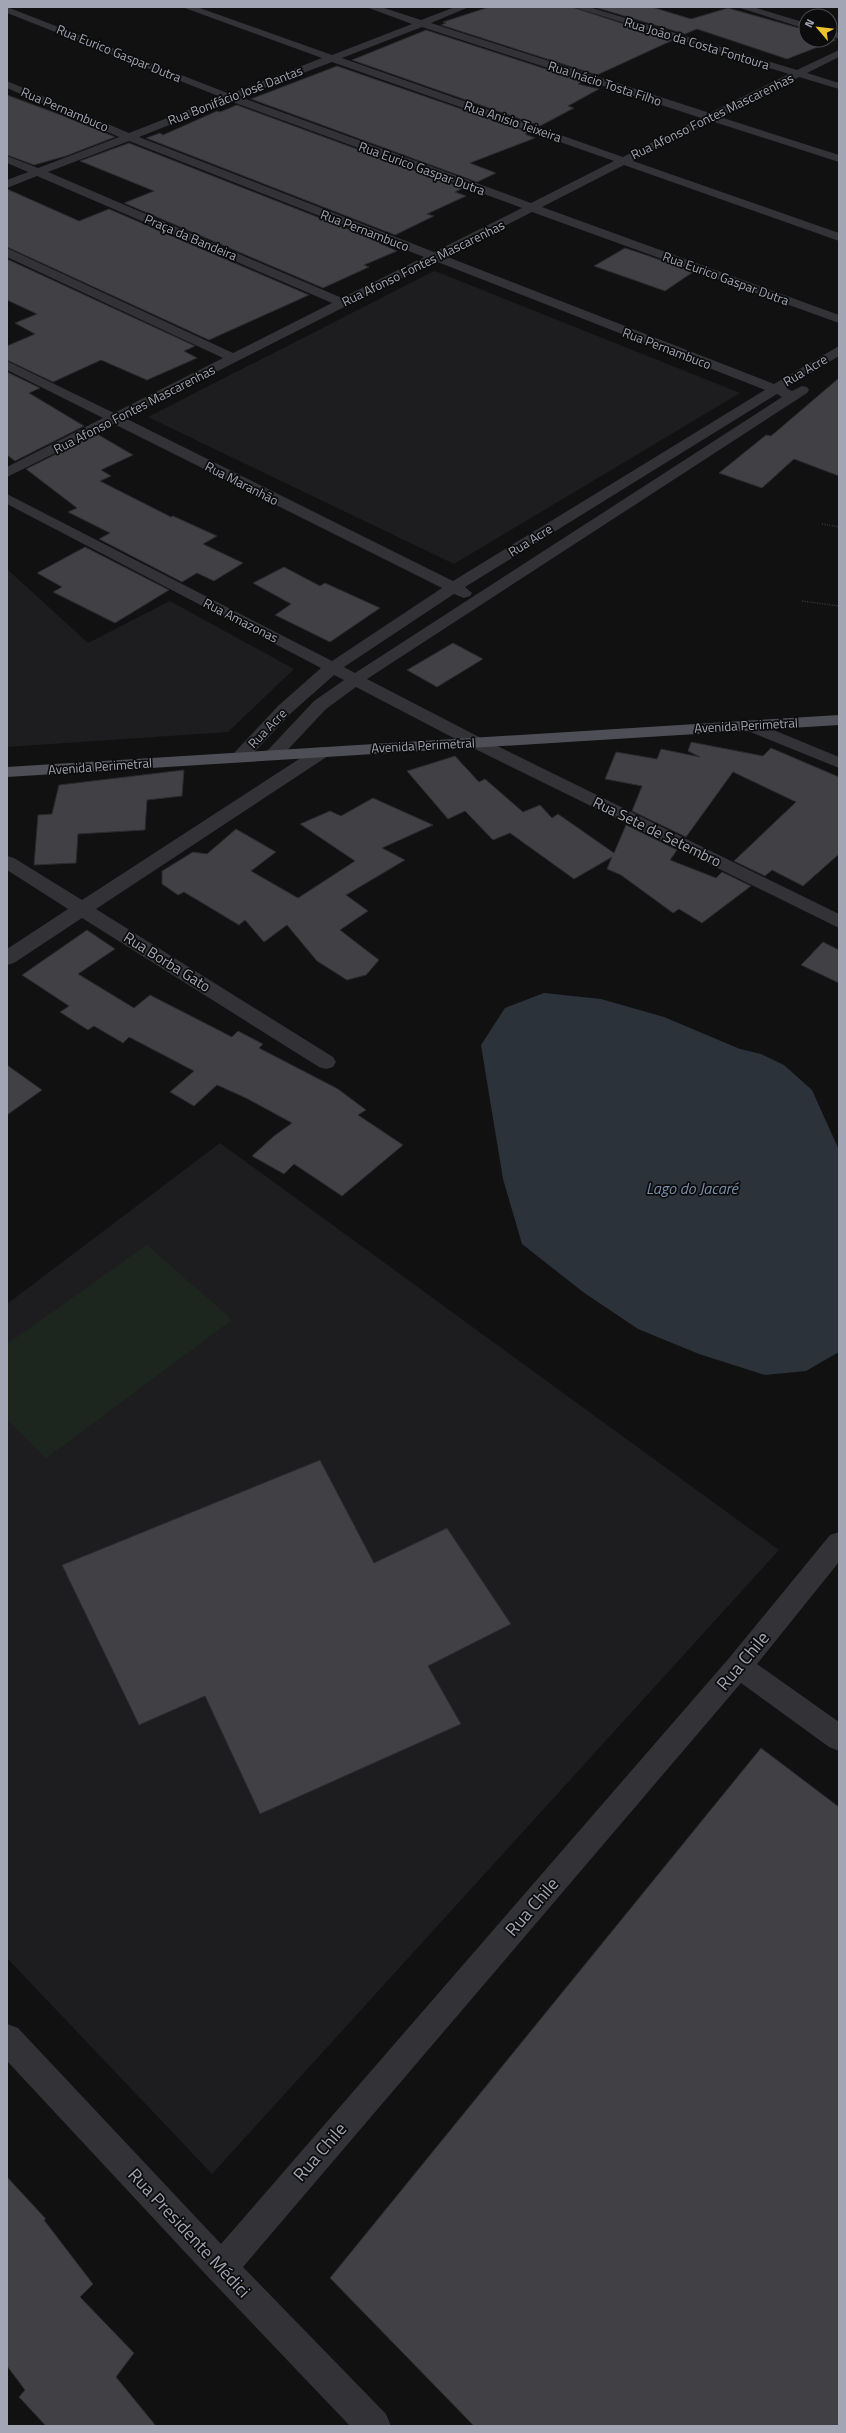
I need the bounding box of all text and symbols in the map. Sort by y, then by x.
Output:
north arrow [798,8,838,48]
street label: Rua João da Costa Fontoura [622,11,773,75]
text: N [800,16,818,30]
street label: Rua Eurico Gaspar Dutra [54,19,185,87]
street label: Rua Inácio Tosta Filho [546,55,664,111]
street label: Rua Bonifácio José Dantas [165,60,305,130]
street label: Rua Afonso Fontes Mascarenhas [627,68,797,164]
street label: Rua Pernambuco [18,82,112,137]
street label: Rua Anisio Teixeira [462,95,565,147]
street label: Rua Eurico Gaspar Dutra [356,136,488,200]
street label: Rua Pernambuco [318,204,412,256]
street label: Praça da Bandeira [142,208,241,266]
street label: Rua Afonso Fontes Mascarenhas [338,215,508,311]
street label: Rua Eurico Gaspar Dutra [660,246,792,310]
street label: Rua Pernambuco [620,322,714,374]
street label: Rua Acre [779,349,831,391]
street label: Rua Afonso Fontes Mascarenhas [50,359,218,459]
street label: Rua Maranhão [202,456,282,510]
street label: Rua Acre [504,519,556,561]
street label: Rua Amazonas [200,593,282,647]
street label: Rua Acre [243,704,291,752]
street label: Avenida Perimetral [694,712,798,738]
street label: Avenida Perimetral [371,732,475,758]
street label: Avenida Perimetral [48,752,152,780]
street label: Rua Sete de Setembro [589,790,725,873]
street label: Rua Borba Gato [119,926,215,998]
water label: Lago do Jacaré [646,1176,740,1200]
street label: Rua Chile [710,1625,776,1696]
street label: Rua Chile [498,1871,565,1942]
street label: Rua Chile [286,2116,353,2187]
street label: Rua Presidente Médici [122,2162,257,2304]

